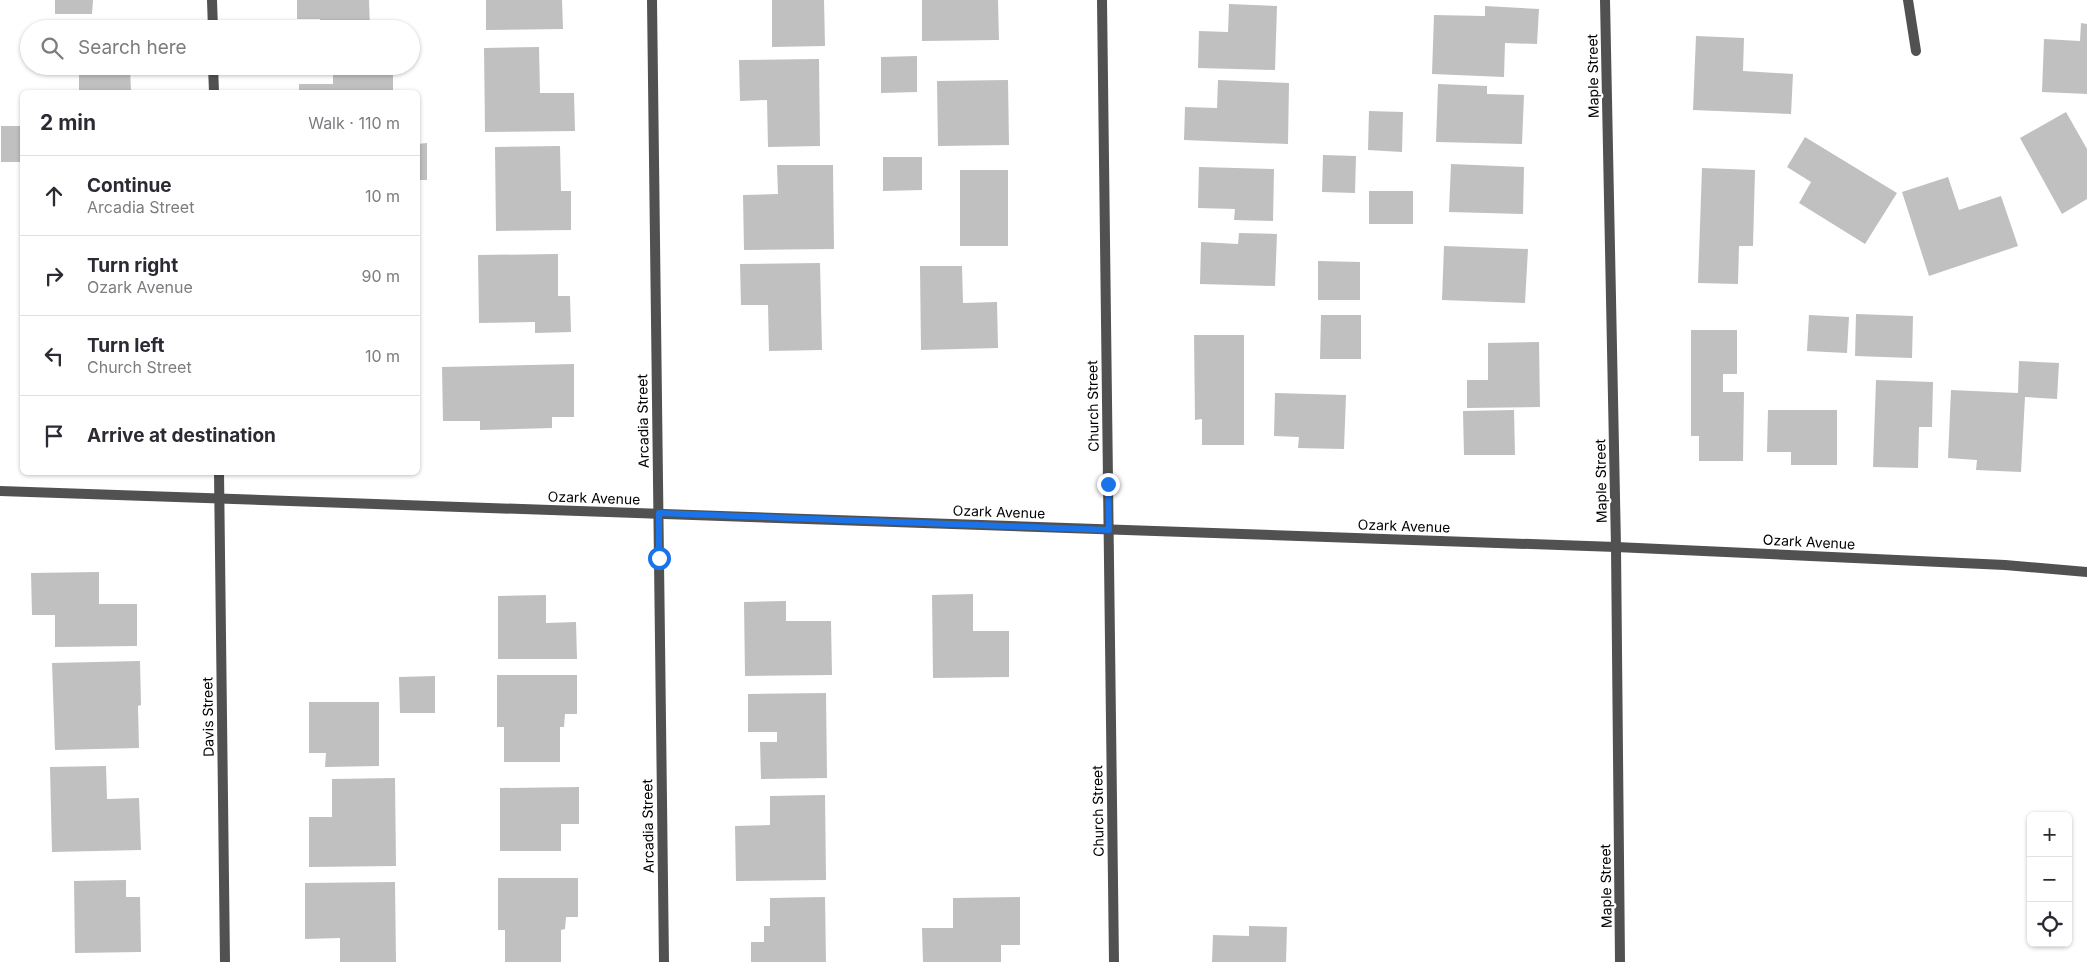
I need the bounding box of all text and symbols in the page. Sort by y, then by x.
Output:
search box [20,20,420,75]
street label: Maple Street [1583,33,1602,118]
icon: search [38,34,66,62]
text: Search here [78,36,187,59]
text: 2 min [40,110,96,135]
text: Walk · 110 m [308,113,400,133]
text: Continue [87,174,172,197]
icon: ahead [40,182,68,210]
text: 10 m [365,186,400,206]
text: Arcadia Street [87,197,194,217]
text: Turn right [87,254,178,277]
icon: right [40,262,68,290]
text: 90 m [361,266,400,286]
text: Ozark Avenue [87,277,193,297]
text: Turn left [87,334,165,357]
icon: left [40,342,68,370]
text: 10 m [365,346,400,366]
text: Church Street [87,357,192,377]
street label: Church Street [1083,360,1102,452]
street label: Arcadia Street [633,373,652,468]
icon: arrive [40,422,68,450]
text: Arrive at destination [87,424,276,447]
street label: Maple Street [1591,438,1610,523]
route end [1097,473,1120,496]
street label: Ozark Avenue [547,487,641,508]
street label: Ozark Avenue [952,501,1046,522]
street label: Ozark Avenue [1357,515,1451,536]
street label: Ozark Avenue [1762,531,1856,552]
route start [648,547,671,570]
street label: Davis Street [198,677,217,757]
street label: Church Street [1088,765,1107,857]
street label: Arcadia Street [638,778,657,873]
map controls [2027,812,2072,947]
button: + [2027,812,2072,857]
street label: Maple Street [1596,843,1615,928]
button: − [2027,857,2072,902]
button: locate [2027,902,2072,947]

